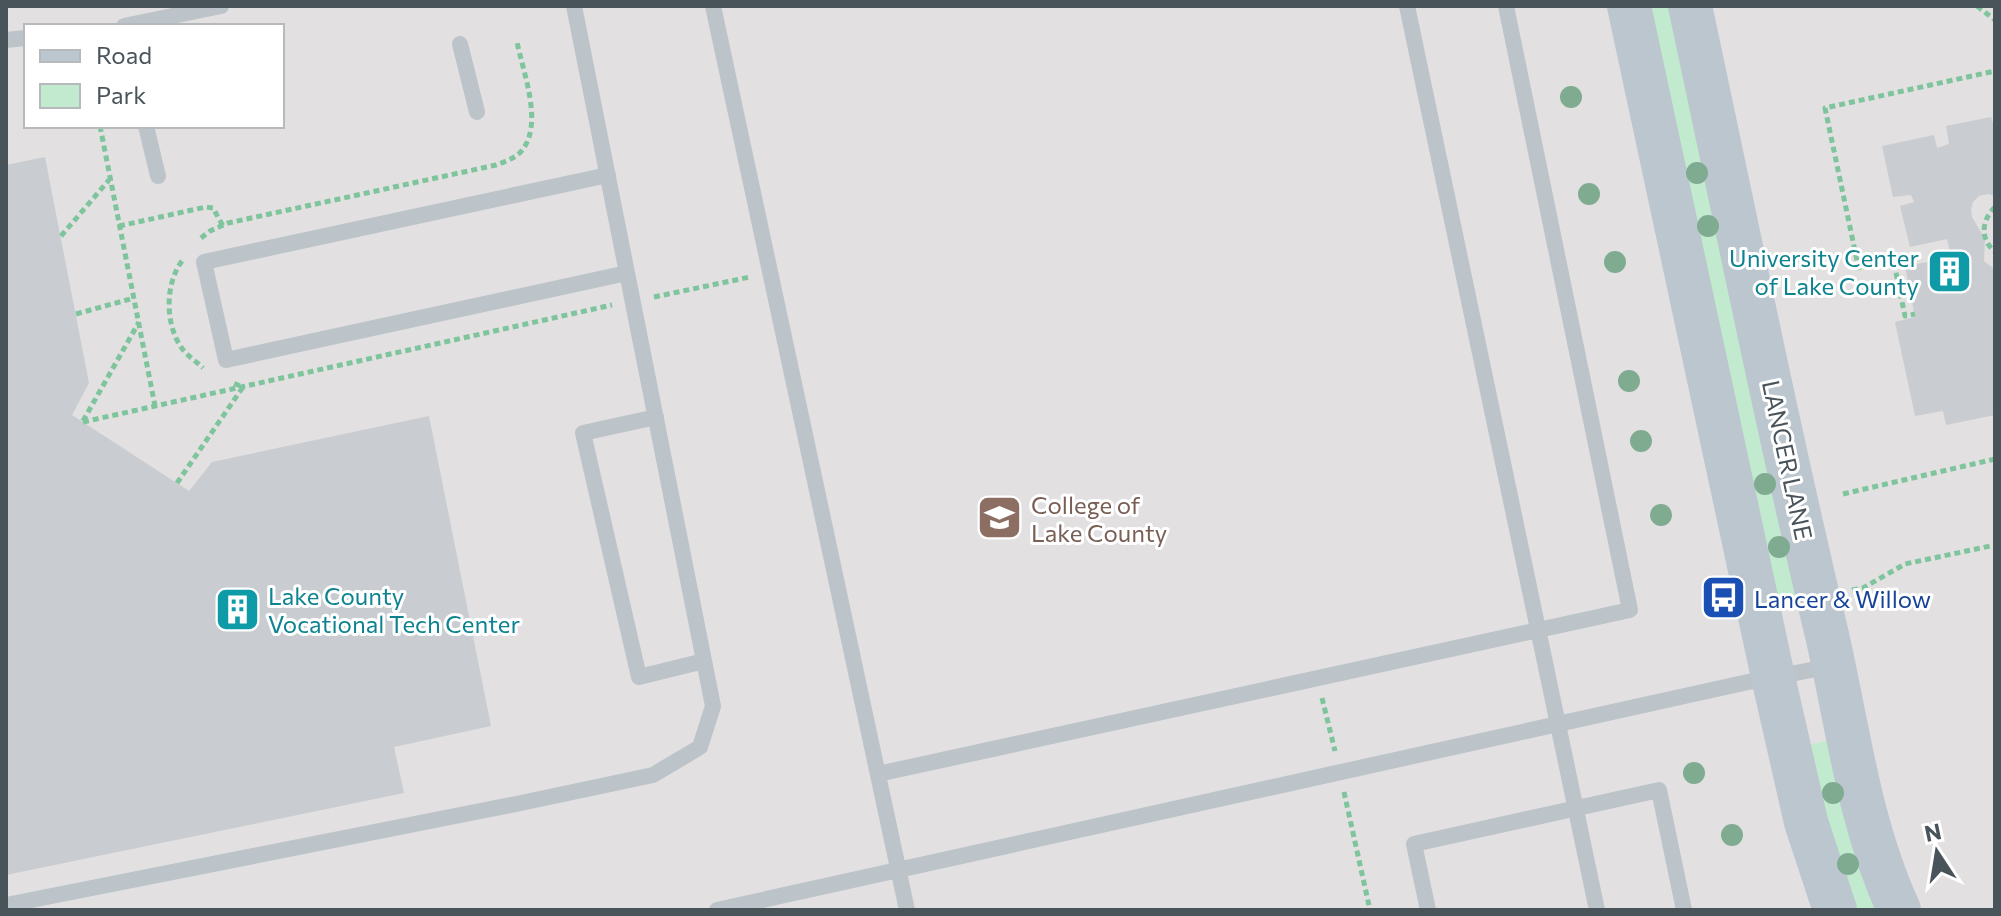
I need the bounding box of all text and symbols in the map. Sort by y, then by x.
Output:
legend [24,24,284,128]
text: Road [96,40,152,69]
text: Park [96,80,146,109]
place label: University Center of Lake County [1729,243,1919,300]
building icon: University Center of Lake County [1926,247,1974,295]
street label: LANCER LANE [1757,378,1819,542]
place label: College of Lake County [1031,490,1167,547]
school or university icon: College of Lake County [976,494,1024,542]
bus stop icon: Lancer & Willow [1699,574,1747,622]
place label: Lake County Vocational Tech Center [268,581,520,638]
place label: Lancer & Willow [1754,584,1931,613]
building icon: Lake County Vocational Tech Center [213,585,261,633]
north arrow [1897,812,1977,892]
text: N [1922,817,1944,847]

